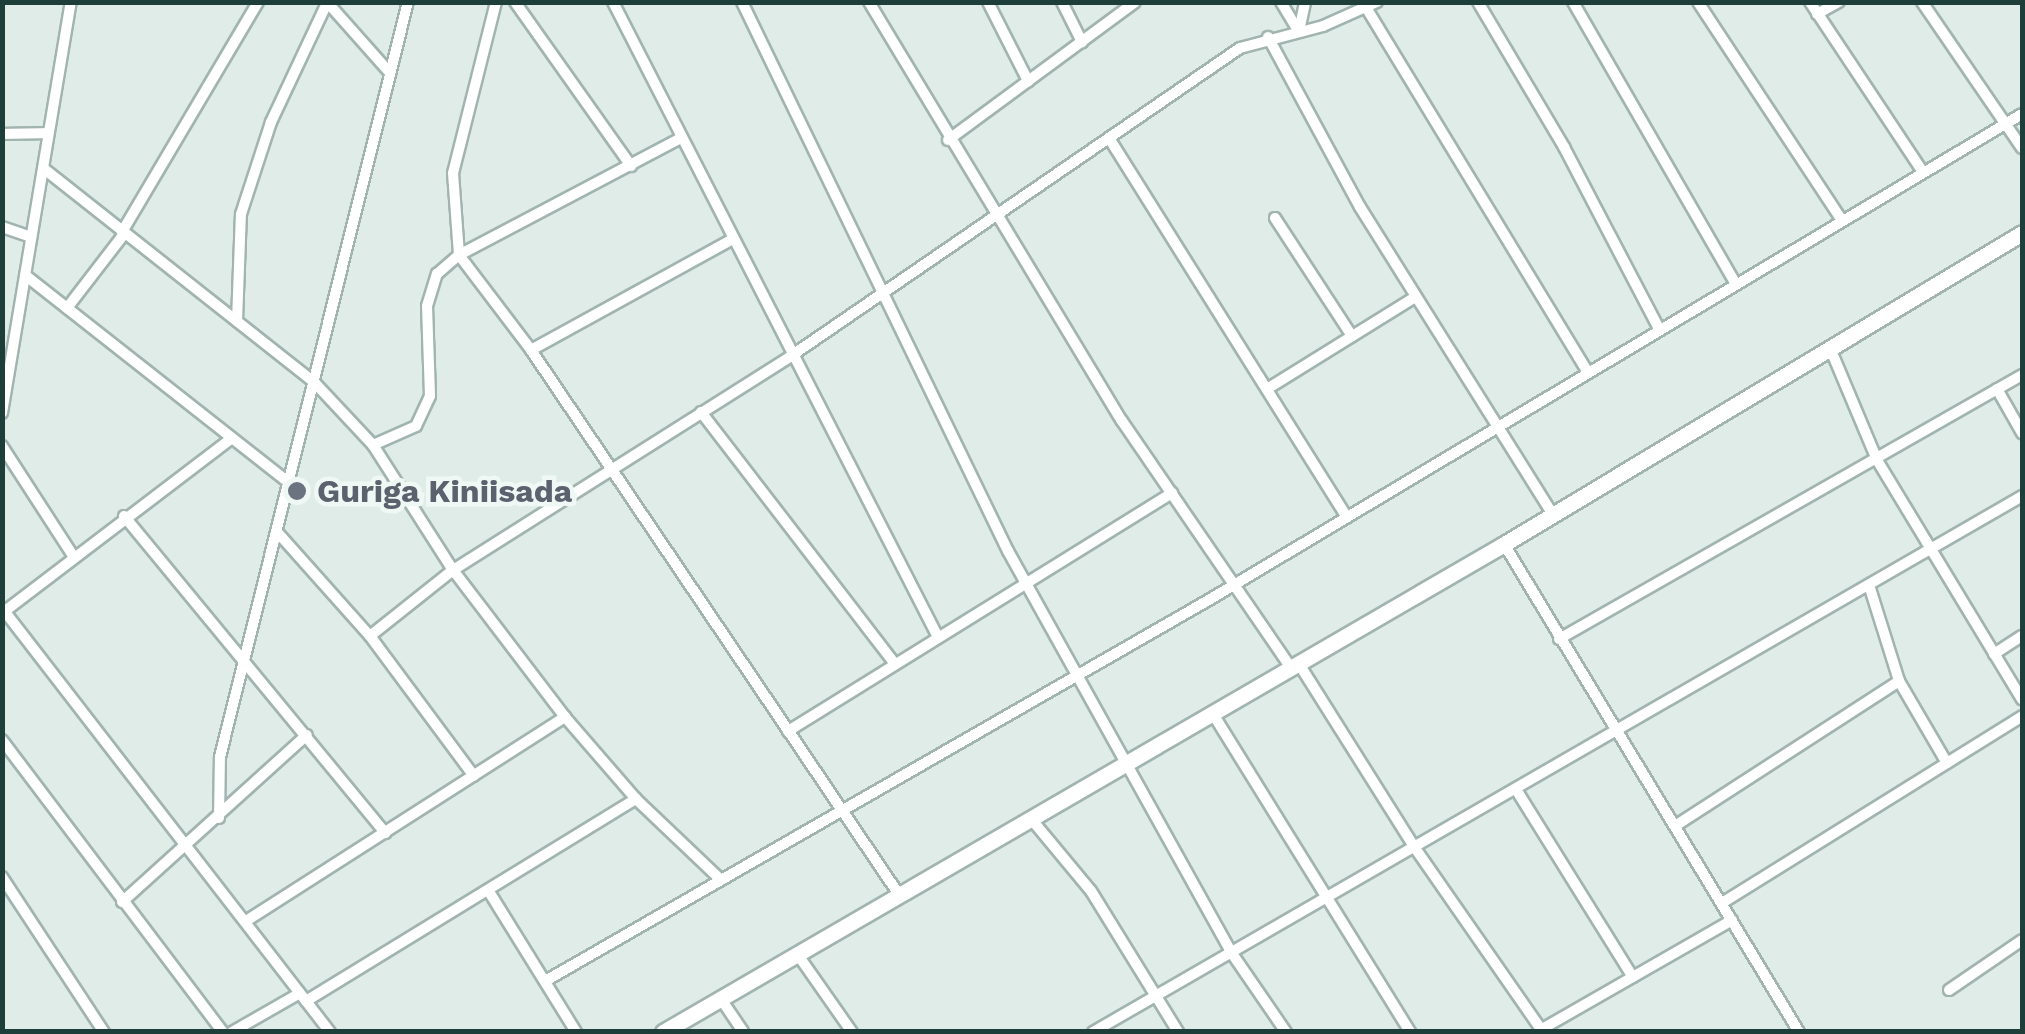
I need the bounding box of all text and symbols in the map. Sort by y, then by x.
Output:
place label: Guriga Kiniisada [317,472,573,510]
marker: Guriga Kiniisada [286,480,308,502]

